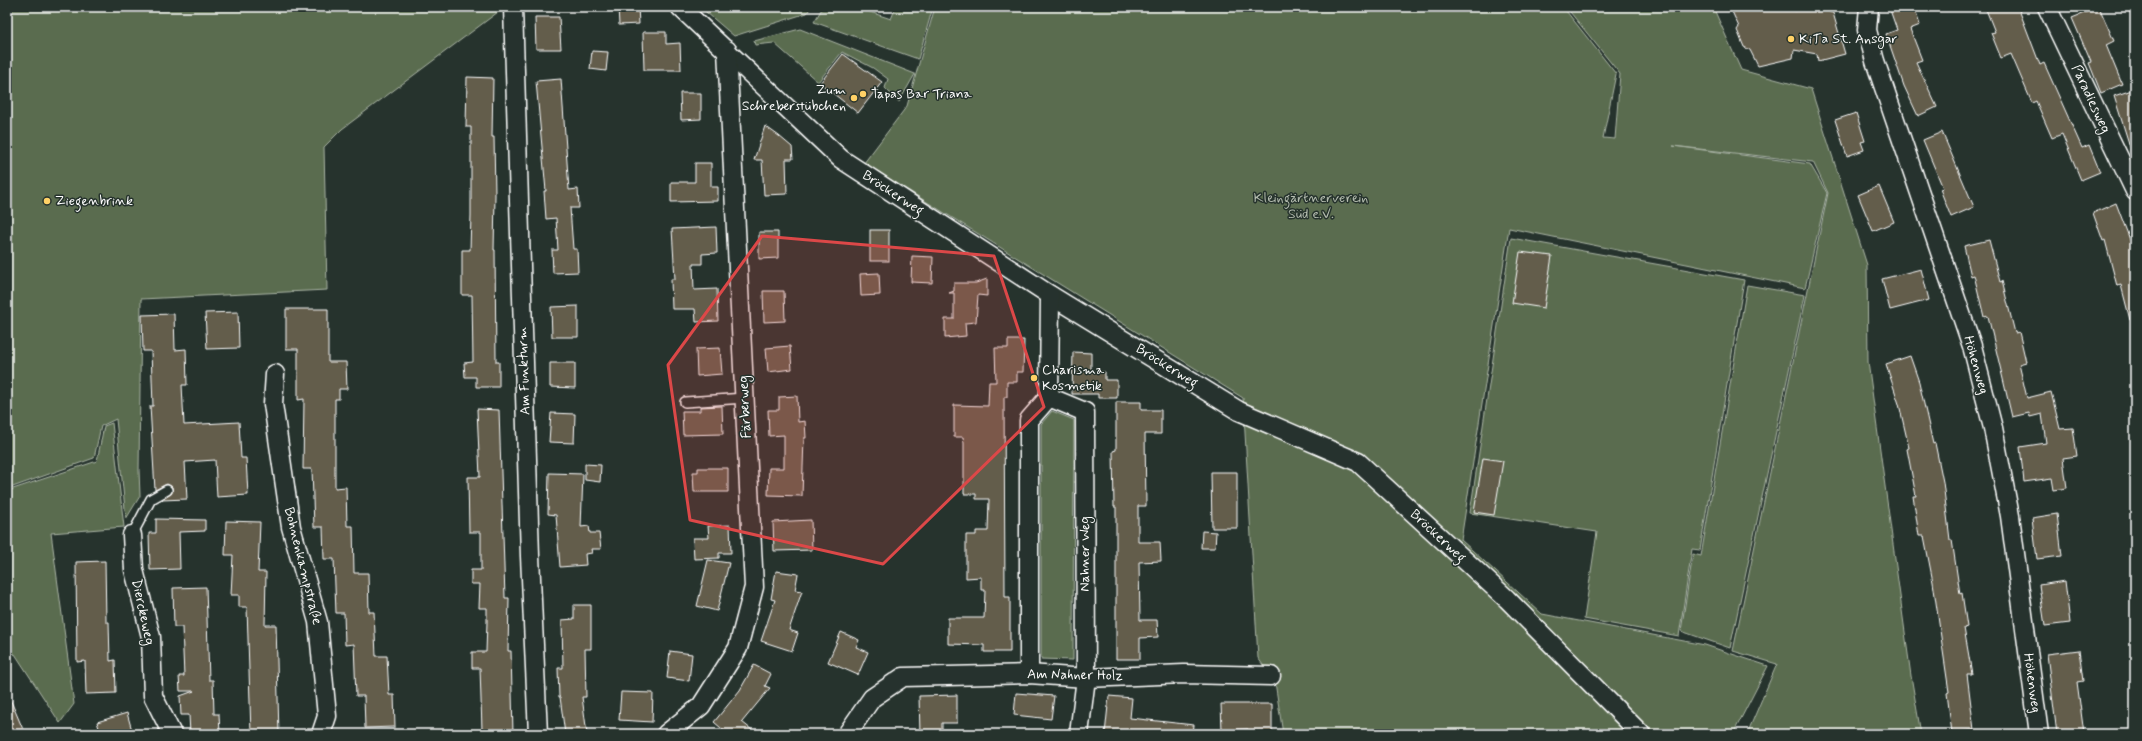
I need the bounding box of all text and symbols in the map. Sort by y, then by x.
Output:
place label: KiTa St. Ansgar [1799,30,1897,49]
marker: KiTa St. Ansgar [1786,34,1796,44]
street label: Paradiesweg [2066,62,2115,137]
place label: Zum Schreberstübchen [742,81,846,115]
place label: Tapas Bar Triana [871,85,972,103]
marker: Tapas Bar Triana [858,89,868,99]
marker: Zum Schreberstübchen [849,93,859,103]
street label: Bröckerweg [858,166,927,221]
park label: Kleingärtnerverein Süd e.V. [1254,189,1368,223]
place label: Ziegenbrink [55,192,133,212]
marker: Ziegenbrink [42,196,52,206]
street label: Am Funkturm [513,327,535,415]
street label: Höhenweg [1959,334,1993,396]
street label: Bröckerweg [1131,340,1202,394]
place label: Charisma Kosmetik [1042,361,1105,395]
marker: Charisma Kosmetik [1029,373,1039,383]
street label: Färberweg [734,375,757,439]
street label: Bohnenkampstraße [280,505,326,627]
street label: Bröckerweg [1405,505,1470,568]
street label: Nahner Weg [1076,516,1095,592]
street label: Dierckeweg [126,577,159,647]
street label: Höhenweg [2019,652,2045,714]
street label: Am Nahner Holz [1027,665,1124,685]

